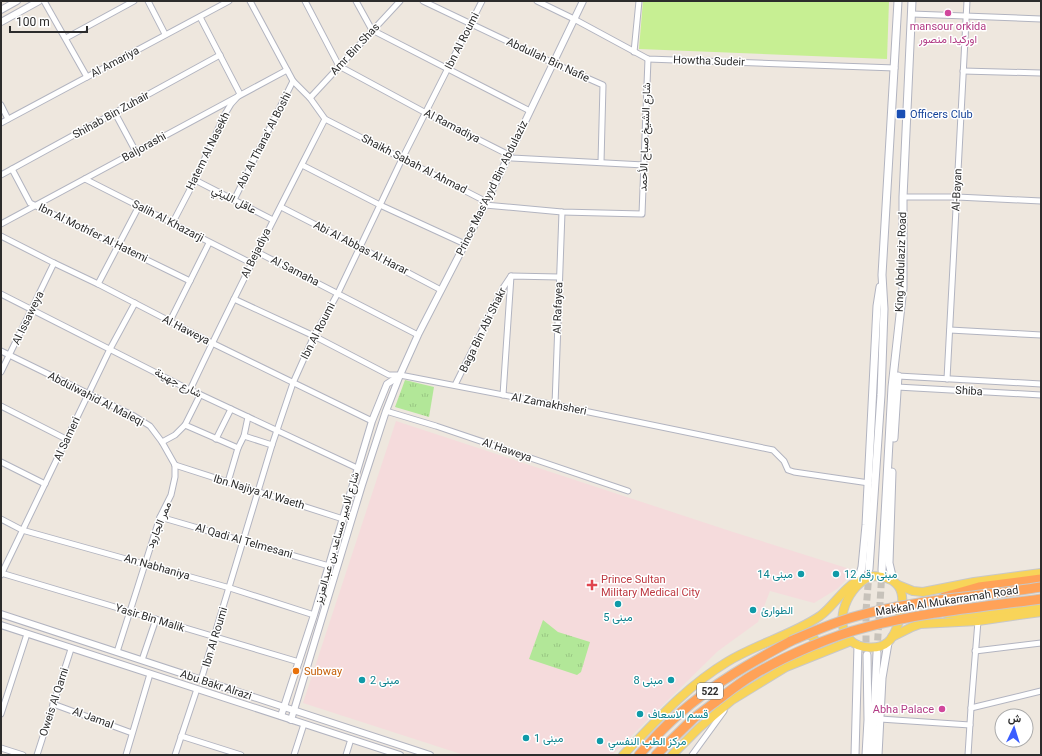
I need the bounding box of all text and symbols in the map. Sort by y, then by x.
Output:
scale bar [10,8,87,34]
marker: mansour orkida اوركيدا منصور [943,8,953,18]
street label: Ibn Al Roumi [442,10,482,72]
text: 100 m [16,15,50,29]
street label: Amr Bin Shas [328,20,382,78]
place label: mansour orkida اوركيدا منصور [910,20,986,46]
street label: Abdullah Bin Nafie [505,35,592,85]
street label: Al Amariya [89,44,141,80]
street label: Howtha Sudeir [673,53,745,69]
street label: شارع الشيخ صباح الأحمد [637,82,654,192]
street label: Shihab Bin Zuhair [70,88,152,141]
street label: Abi Al Thana' Al Boshi [234,90,294,190]
street label: Al Ramadiya [422,106,482,146]
marker: Officers Club [895,108,907,120]
place label: Officers Club [910,108,973,121]
street label: Hatem Al Nasekh [183,110,233,192]
street label: Prince Mas'Ayyd Bin Abdulaziz [454,118,531,258]
street label: Baljorashi [120,130,168,164]
street label: Shaikh Sabah Al Ahmad [359,132,469,196]
street label: Al-Bayan [949,168,965,212]
street label: عاقل الليثي [208,183,259,219]
street label: Salih Al Khazarji [130,197,206,245]
street label: Ibn Al Mothfer Al Hatemi [36,201,150,265]
street label: King Abdulaziz Road [893,212,909,312]
street label: Abi Al Abbas Al Harar [311,218,411,278]
street label: Al Bejadiya [238,226,274,280]
street label: Al Samaha [269,253,321,289]
street label: Al Rafayea [551,282,565,334]
street label: Baga Bin Abi Shakr [457,285,509,375]
street label: Al Issaweya [9,289,47,347]
street label: Ibn Al Roumi [298,300,338,362]
street label: Al Haweya [160,313,212,347]
street label: شارع جهينة [152,366,204,401]
street label: Abdulwahid Al Maleqi [46,369,146,429]
street label: Shiba [955,384,983,398]
street label: Al Zamakhsheri [510,390,588,418]
street label: Al Sameri [51,415,83,463]
street label: Al Haweya [481,435,534,465]
street label: شارع ألامير مساعد بن عبدالعزيز [312,470,363,607]
street label: Ibn Najiya Al Waeth [212,472,306,512]
street label: ممر الجارود [144,500,174,550]
street label: Al Qadi Al Telmesani [194,521,294,561]
street label: An Nabhaniya [123,551,191,583]
place label: مبنى 14 [757,568,793,581]
place label: مبنى رقم 12 [844,568,898,582]
marker: مبنى 14 [796,569,806,579]
marker: مبنى رقم 12 [831,569,841,579]
place label: Prince Sultan Military Medical City [601,573,701,599]
marker: Prince Sultan Military Medical City [586,579,598,591]
street label: Makkah Al Mukarramah Road [875,583,1019,619]
marker: مبنى 5 [613,599,623,609]
street label: Yasir Bin Malik [114,601,187,635]
place label: الطوارئ [761,604,793,617]
street label: Ibn Al Roumi [200,605,230,669]
marker: الطوارئ [748,605,758,615]
place label: مبنى 5 [603,611,633,624]
place label: Subway [304,665,343,678]
street label: Oweis Al Qarni [37,666,71,738]
marker: Subway [291,666,301,676]
street label: Abu Bakr Alrazi [179,667,253,703]
place label: مبنى 2 [370,674,400,687]
place label: مبنى 8 [634,674,663,687]
marker: مبنى 2 [357,675,367,685]
marker: مبنى 8 [666,675,676,685]
road number: 522 [697,683,723,699]
place label: Abha Palace [873,703,934,716]
marker: Abha Palace [937,704,947,714]
street label: Al Jamal [71,705,115,731]
place label: قسم الاسعاف [648,708,708,722]
north arrow [994,708,1034,748]
marker: قسم الاسعاف [635,709,645,719]
text: ش [1008,712,1022,725]
place label: مبنى 1 [534,732,564,745]
marker: مبنى 1 [521,733,531,743]
place label: مركز الطب النفسي [608,735,687,751]
marker: مركز الطب النفسي [595,736,605,746]

